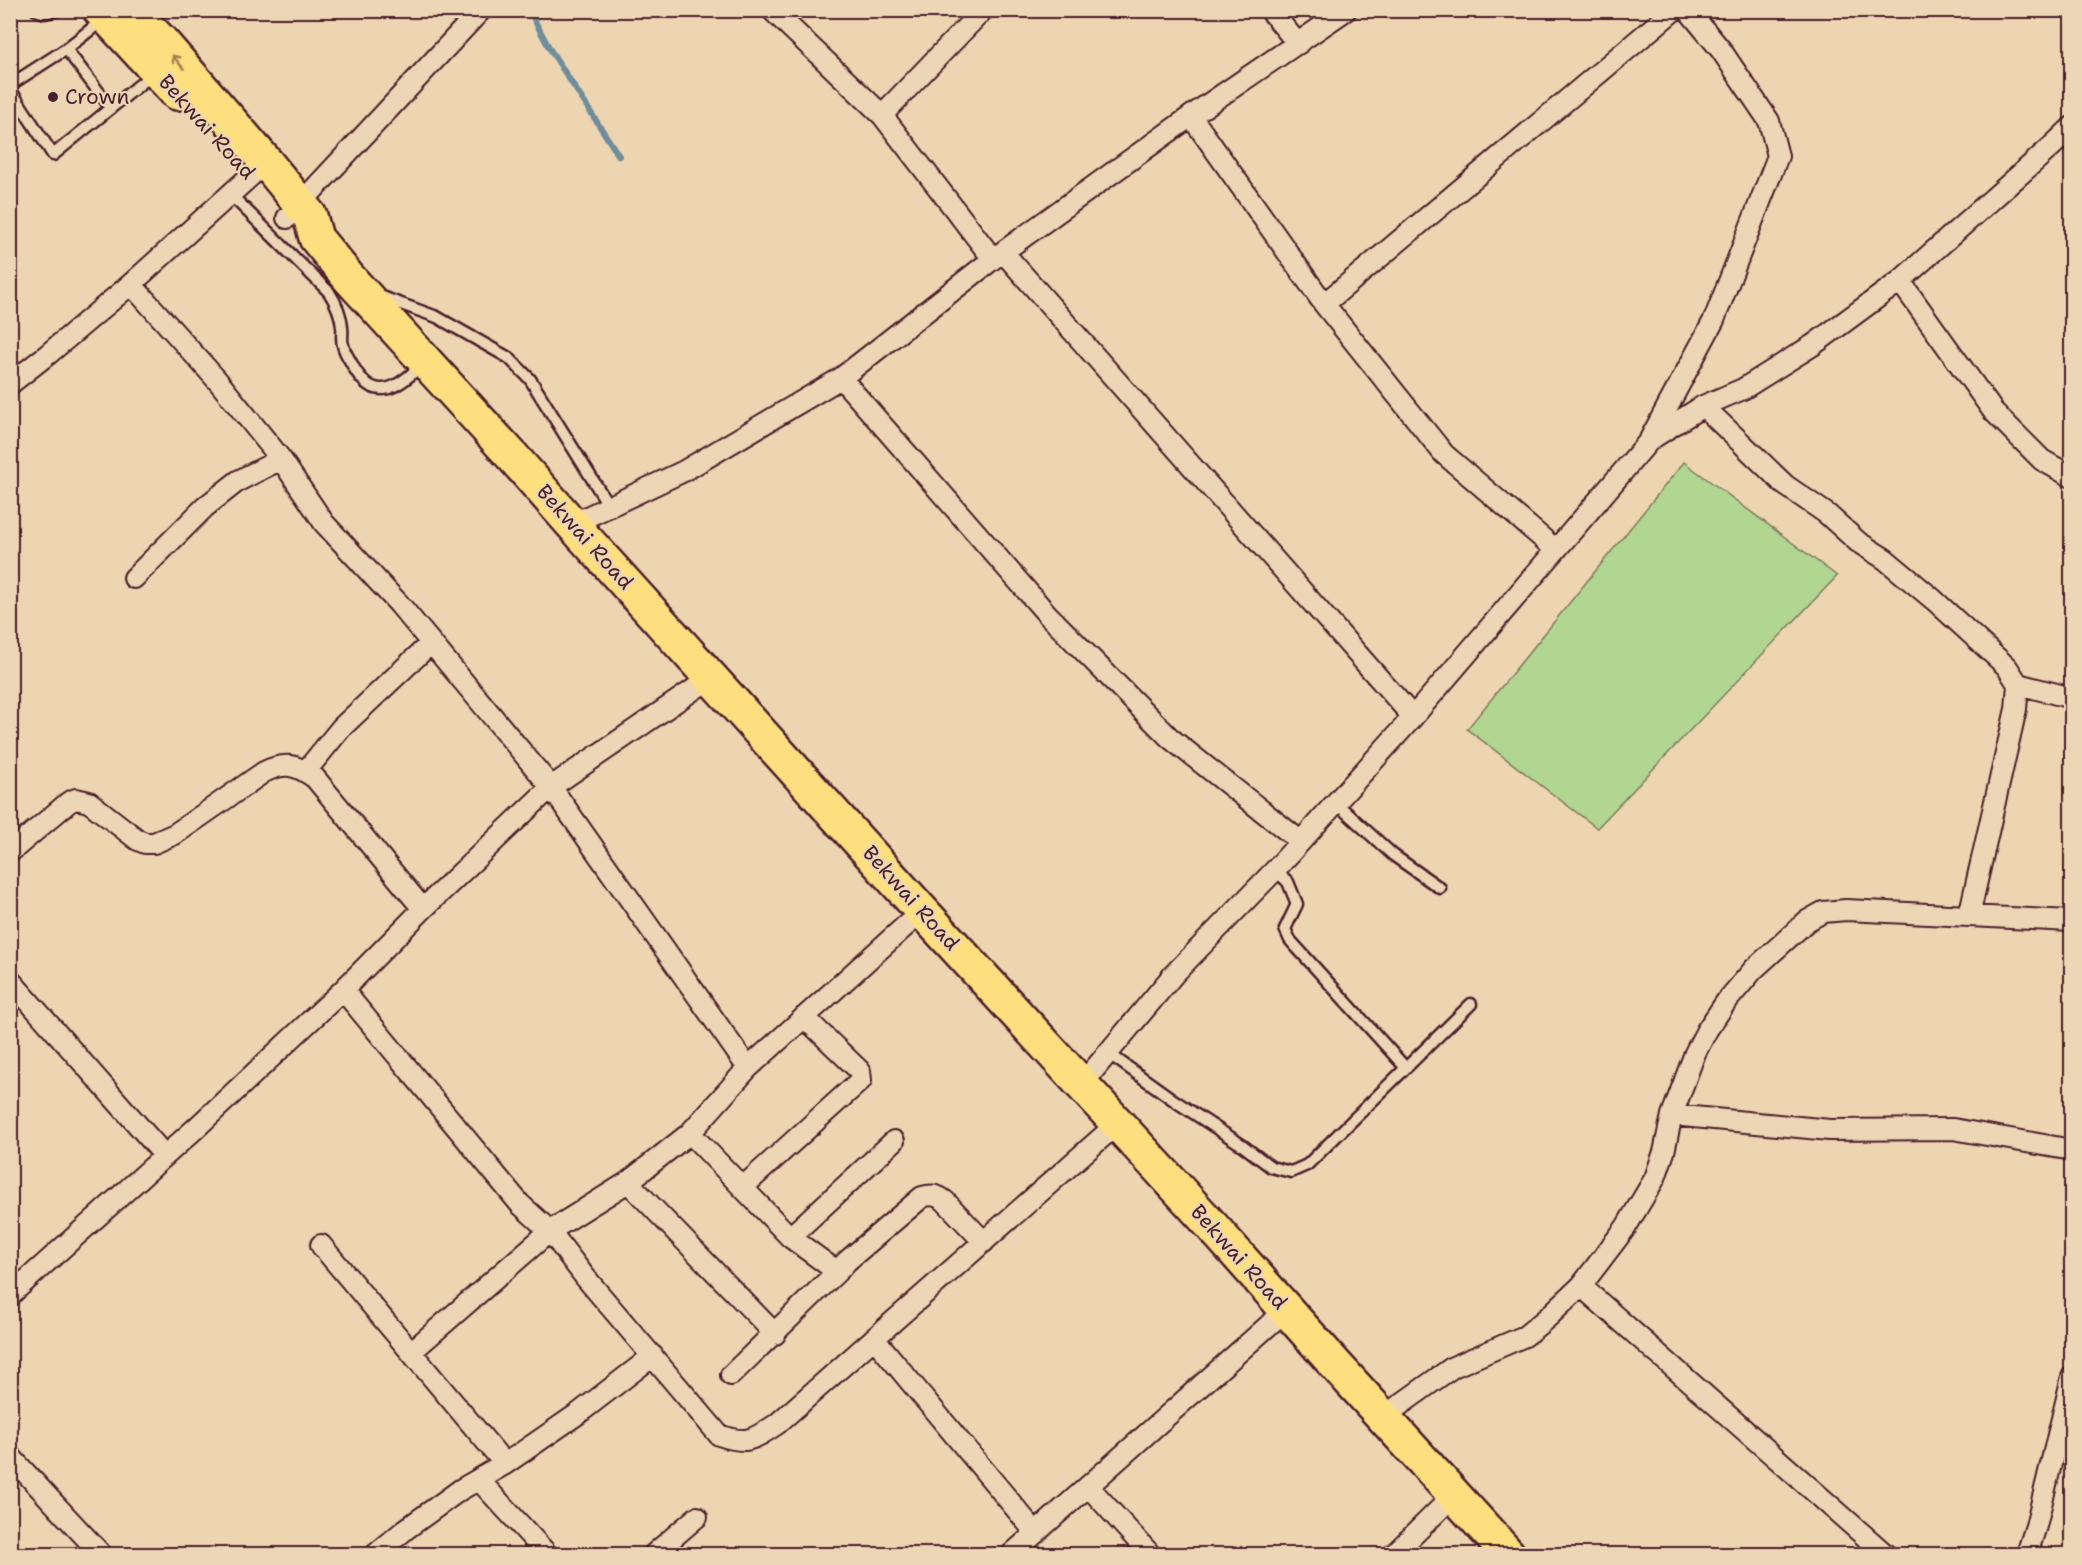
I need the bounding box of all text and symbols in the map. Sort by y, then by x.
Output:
one-way arrow [172,54,185,70]
street label: Bekwai Road [152,68,262,186]
place label: Crown [65,83,130,111]
marker: Crown [46,90,60,104]
street label: Bekwai Road [530,478,640,596]
street label: Bekwai Road [856,839,966,957]
street label: Bekwai Road [1184,1198,1294,1316]

